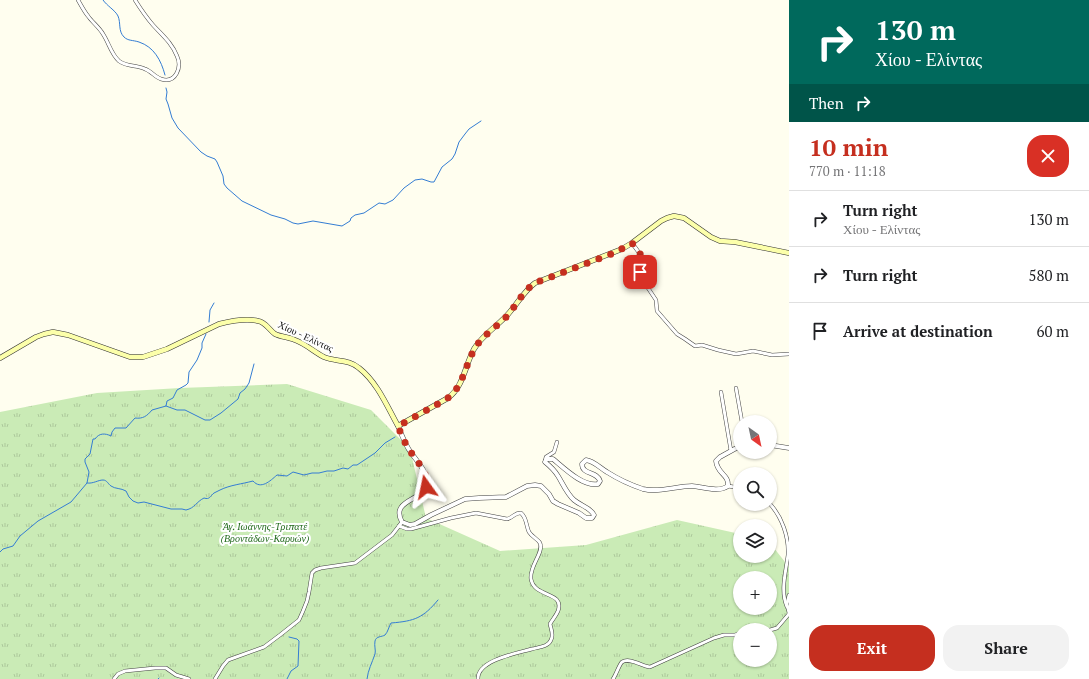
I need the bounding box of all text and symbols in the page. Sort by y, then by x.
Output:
text: 130 m [875,11,956,48]
icon: right [809,16,861,68]
text: Χίου - Ελίντας [875,47,982,71]
icon: right [852,92,874,114]
text: Then [809,93,844,113]
text: 10 min [809,131,888,163]
button: close [1027,135,1069,177]
text: 770 m · 11:18 [809,162,886,180]
text: Turn right [843,200,918,220]
icon: right [809,208,831,230]
text: 130 m [1028,209,1069,229]
text: Χίου - Ελίντας [843,220,920,238]
pin [623,255,657,289]
icon: arrive [629,261,651,283]
icon: right [809,264,831,286]
text: Turn right [843,265,918,285]
text: 580 m [1028,265,1069,285]
street label: Χίου - Ελίντας [276,318,336,355]
icon: arrive [809,320,831,342]
text: Arrive at destination [843,321,993,341]
text: 60 m [1036,321,1069,341]
north arrow [733,415,777,459]
map controls [733,415,777,667]
position arrow [405,466,447,508]
button: search [733,467,777,511]
button: layers [733,519,777,563]
park label: Άγ. Ιωάννης-Τριπατέ (Βροντάδων-Καρυών) [221,520,309,545]
button: + [733,571,777,615]
button: − [733,623,777,667]
button: Exit [809,625,935,671]
button: Share [943,625,1069,671]

